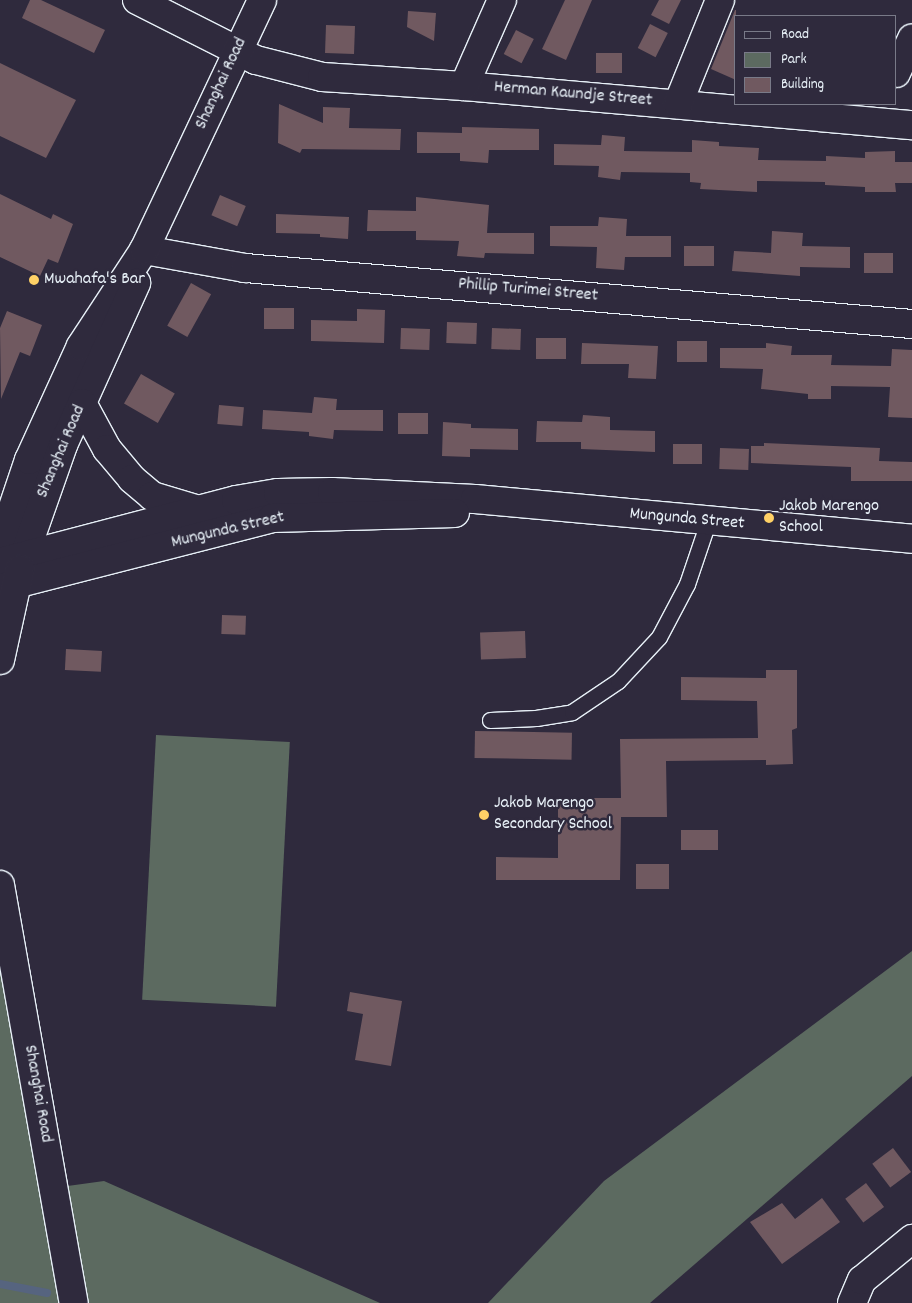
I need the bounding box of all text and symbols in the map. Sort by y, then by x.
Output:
legend [734,15,897,105]
text: Road [781,24,809,46]
street label: Shanghai Road [191,35,253,133]
text: Park [781,49,807,71]
text: Building [781,74,824,96]
street label: Herman Kaundje Street [493,77,653,113]
place label: Mwahafa's Bar [44,269,145,291]
marker: Mwahafa's Bar [28,274,40,286]
street label: Phillip Turimei Street [457,274,599,308]
street label: Shanghai Road [33,402,91,502]
place label: Jakob Marengo School [779,497,879,540]
street label: Mungunda Street [629,504,745,536]
street label: Mungunda Street [169,508,287,554]
marker: Jakob Marengo School [763,512,775,524]
place label: Jakob Marengo Secondary School [494,794,612,836]
marker: Jakob Marengo Secondary School [478,809,490,821]
street label: Shanghai Road [18,1044,56,1144]

